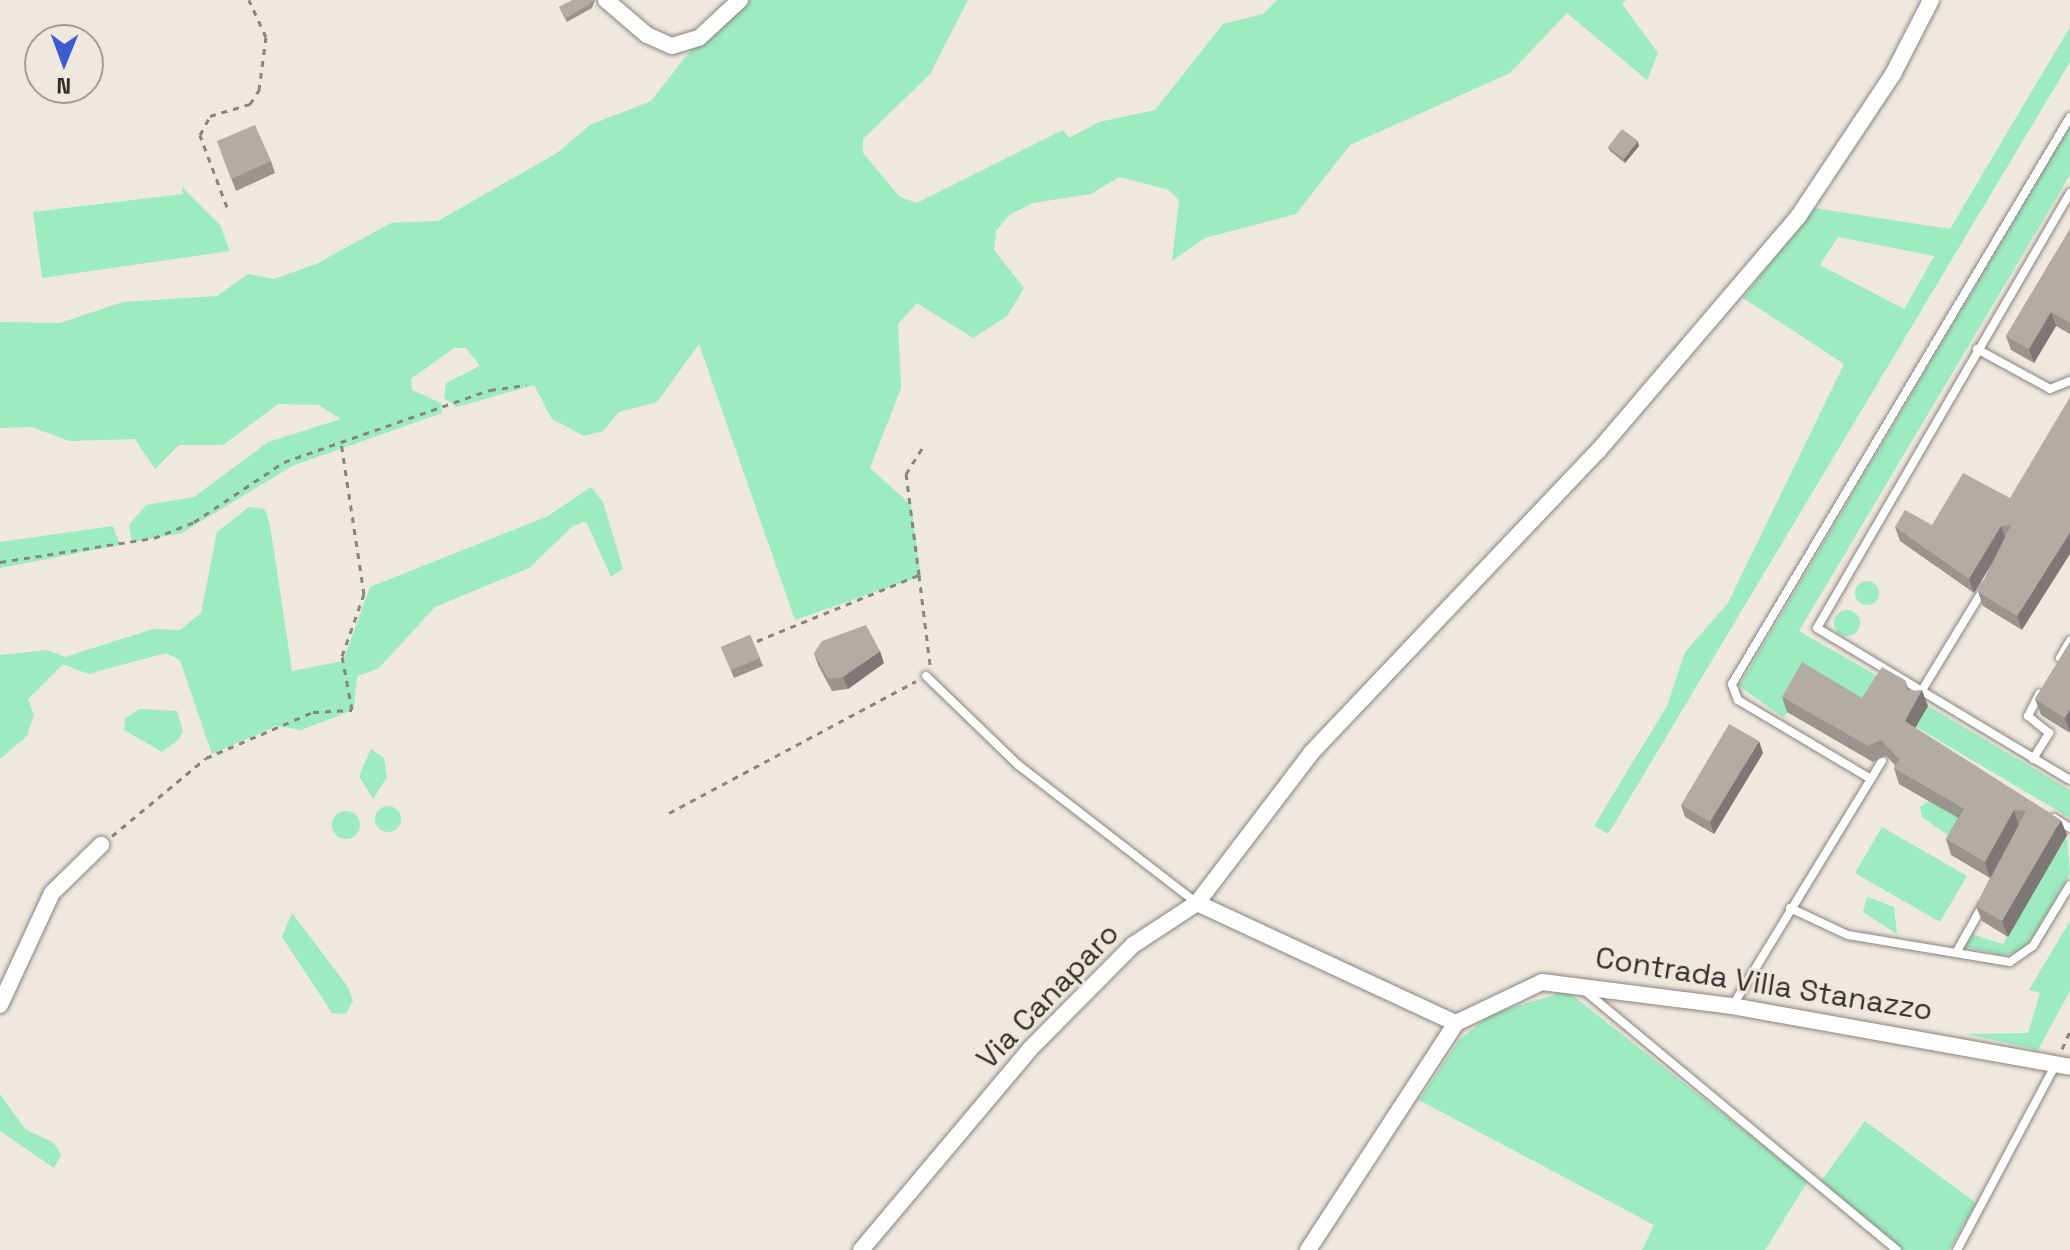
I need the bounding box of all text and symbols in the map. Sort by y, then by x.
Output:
north arrow [24,24,104,104]
text: N [56,72,71,100]
street label: Via Canaparo [969,916,1127,1076]
street label: Contrada Villa Stanazzo [1593,940,1935,1028]

